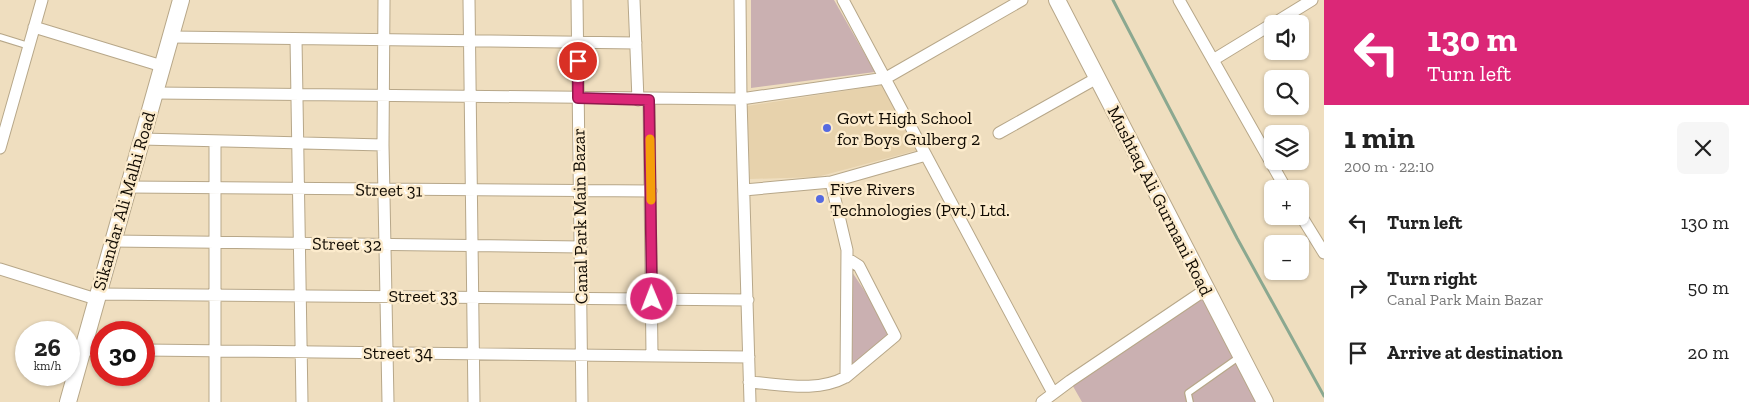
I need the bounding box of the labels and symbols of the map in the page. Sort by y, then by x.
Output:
pin [557,40,599,82]
street label: Mushtaq Ali Gurmani Road [1102,102,1218,300]
place label: Govt High School for Boys Gulberg 2 [837,107,980,150]
street label: Sikandar Ali Malhi Road [88,109,160,293]
marker: Govt High School for Boys Gulberg 2 [821,122,833,134]
street label: Canal Park Main Bazar [567,128,593,304]
street label: Street 31 [355,178,423,202]
place label: Five Rivers Technologies (Pvt.) Ltd. [830,178,1010,221]
marker: Five Rivers Technologies (Pvt.) Ltd. [814,193,826,205]
street label: Street 32 [312,232,382,256]
position arrow [625,272,677,324]
street label: Street 33 [388,285,458,307]
speed limit sign: 30 [90,321,155,386]
street label: Street 34 [363,342,433,364]

